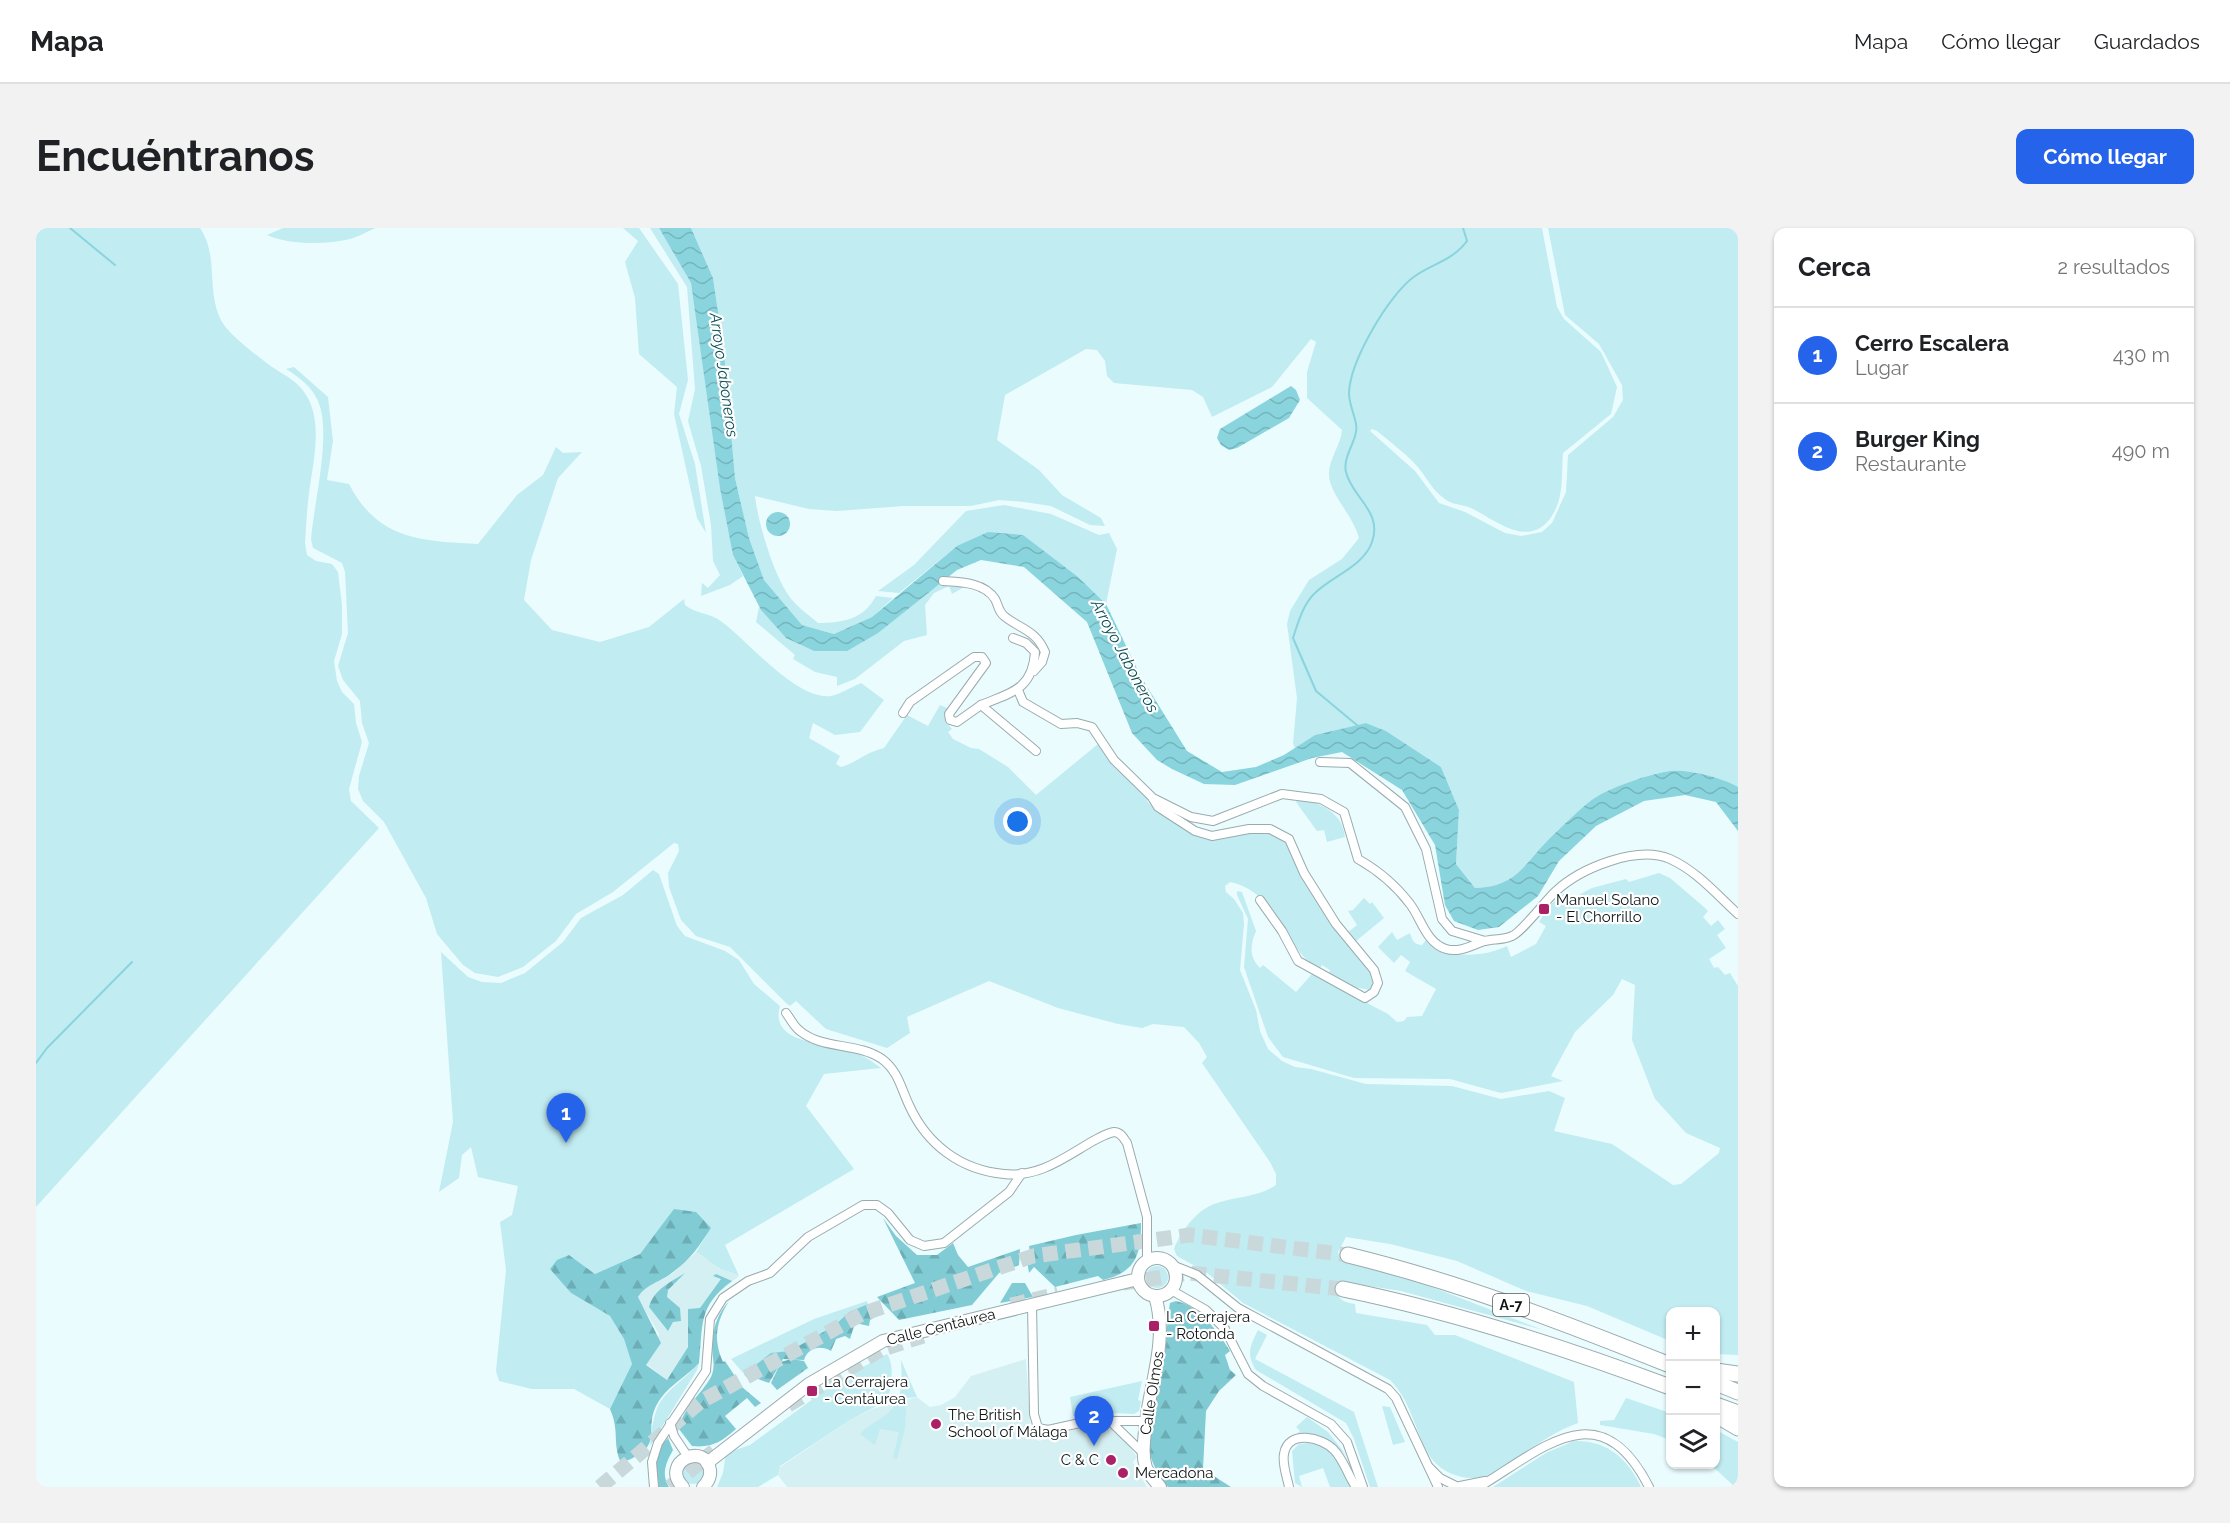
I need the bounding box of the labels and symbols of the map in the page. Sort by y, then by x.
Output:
water label: Arroyo Jaboneros [706,311,742,439]
water label: Arroyo Jaboneros [1087,595,1163,716]
your location [1003,807,1032,836]
place label: Manuel Solano - El Chorrillo [1556,891,1659,926]
marker: Manuel Solano - El Chorrillo [1537,902,1551,916]
pin: 1 [546,1094,586,1143]
road number: A-7 [1493,1294,1529,1316]
street label: Calle Centáurea [885,1305,997,1349]
place label: La Cerrajera - Rotonda [1166,1308,1250,1343]
marker: La Cerrajera - Rotonda [1147,1319,1161,1333]
street label: Calle Olmos [1136,1350,1168,1436]
place label: La Cerrajera - Centáurea [824,1373,908,1408]
marker: La Cerrajera - Centáurea [805,1384,819,1398]
pin: 2 [1074,1396,1114,1446]
place label: The British School of Málaga [948,1406,1068,1441]
marker: The British School of Málaga [929,1417,943,1431]
place label: C & C [1061,1451,1099,1469]
marker: C & C [1104,1453,1118,1467]
place label: Mercadona [1135,1464,1213,1482]
marker: Mercadona [1116,1466,1130,1480]

